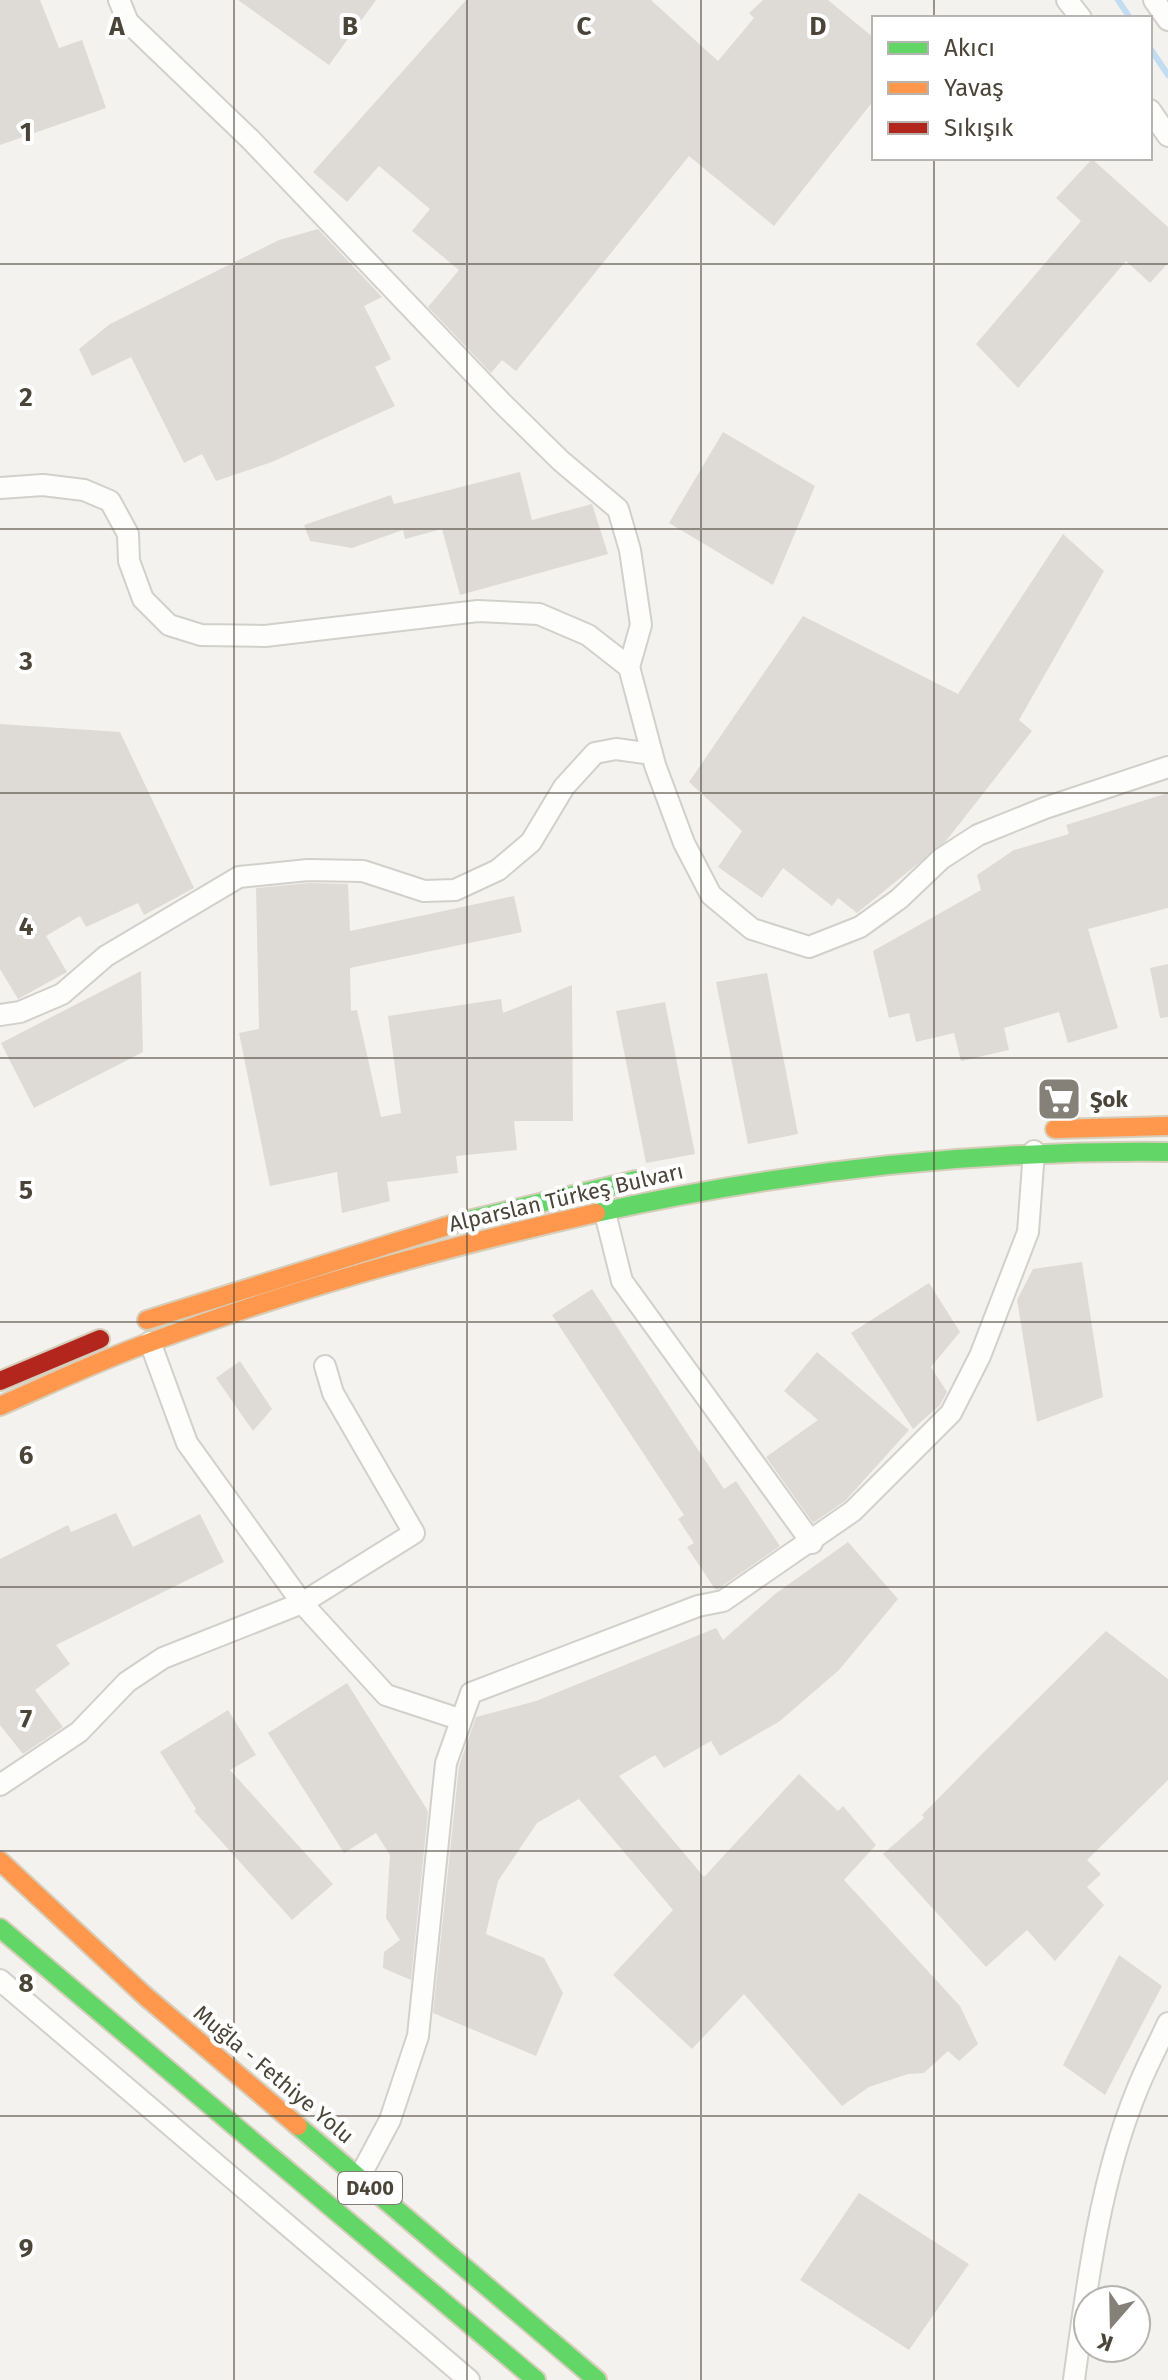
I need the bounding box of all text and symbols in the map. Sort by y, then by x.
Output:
text: A [108,11,125,42]
text: B [342,11,358,42]
text: C [577,11,592,42]
text: D [810,11,827,42]
legend [872,16,1152,160]
text: Akıcı [944,34,995,62]
text: Yavaş [944,74,1003,102]
text: Sıkışık [944,114,1014,142]
text: 1 [20,117,32,148]
text: 2 [19,382,33,413]
text: 3 [18,646,33,677]
text: 4 [19,911,34,942]
supermarket icon: Şok [1035,1075,1083,1123]
place label: Şok [1090,1086,1128,1113]
street label: Alparslan Türkeş Bulvarı [446,1157,686,1238]
text: 5 [19,1175,33,1206]
text: 6 [19,1440,34,1471]
text: 7 [20,1704,32,1735]
text: 8 [18,1968,34,1999]
street label: Muğla - Fethiye Yolu [188,2000,359,2149]
road number: D400 [338,2172,402,2204]
text: 9 [19,2233,33,2264]
north arrow [1072,2284,1152,2364]
text: K [1093,2327,1116,2357]

